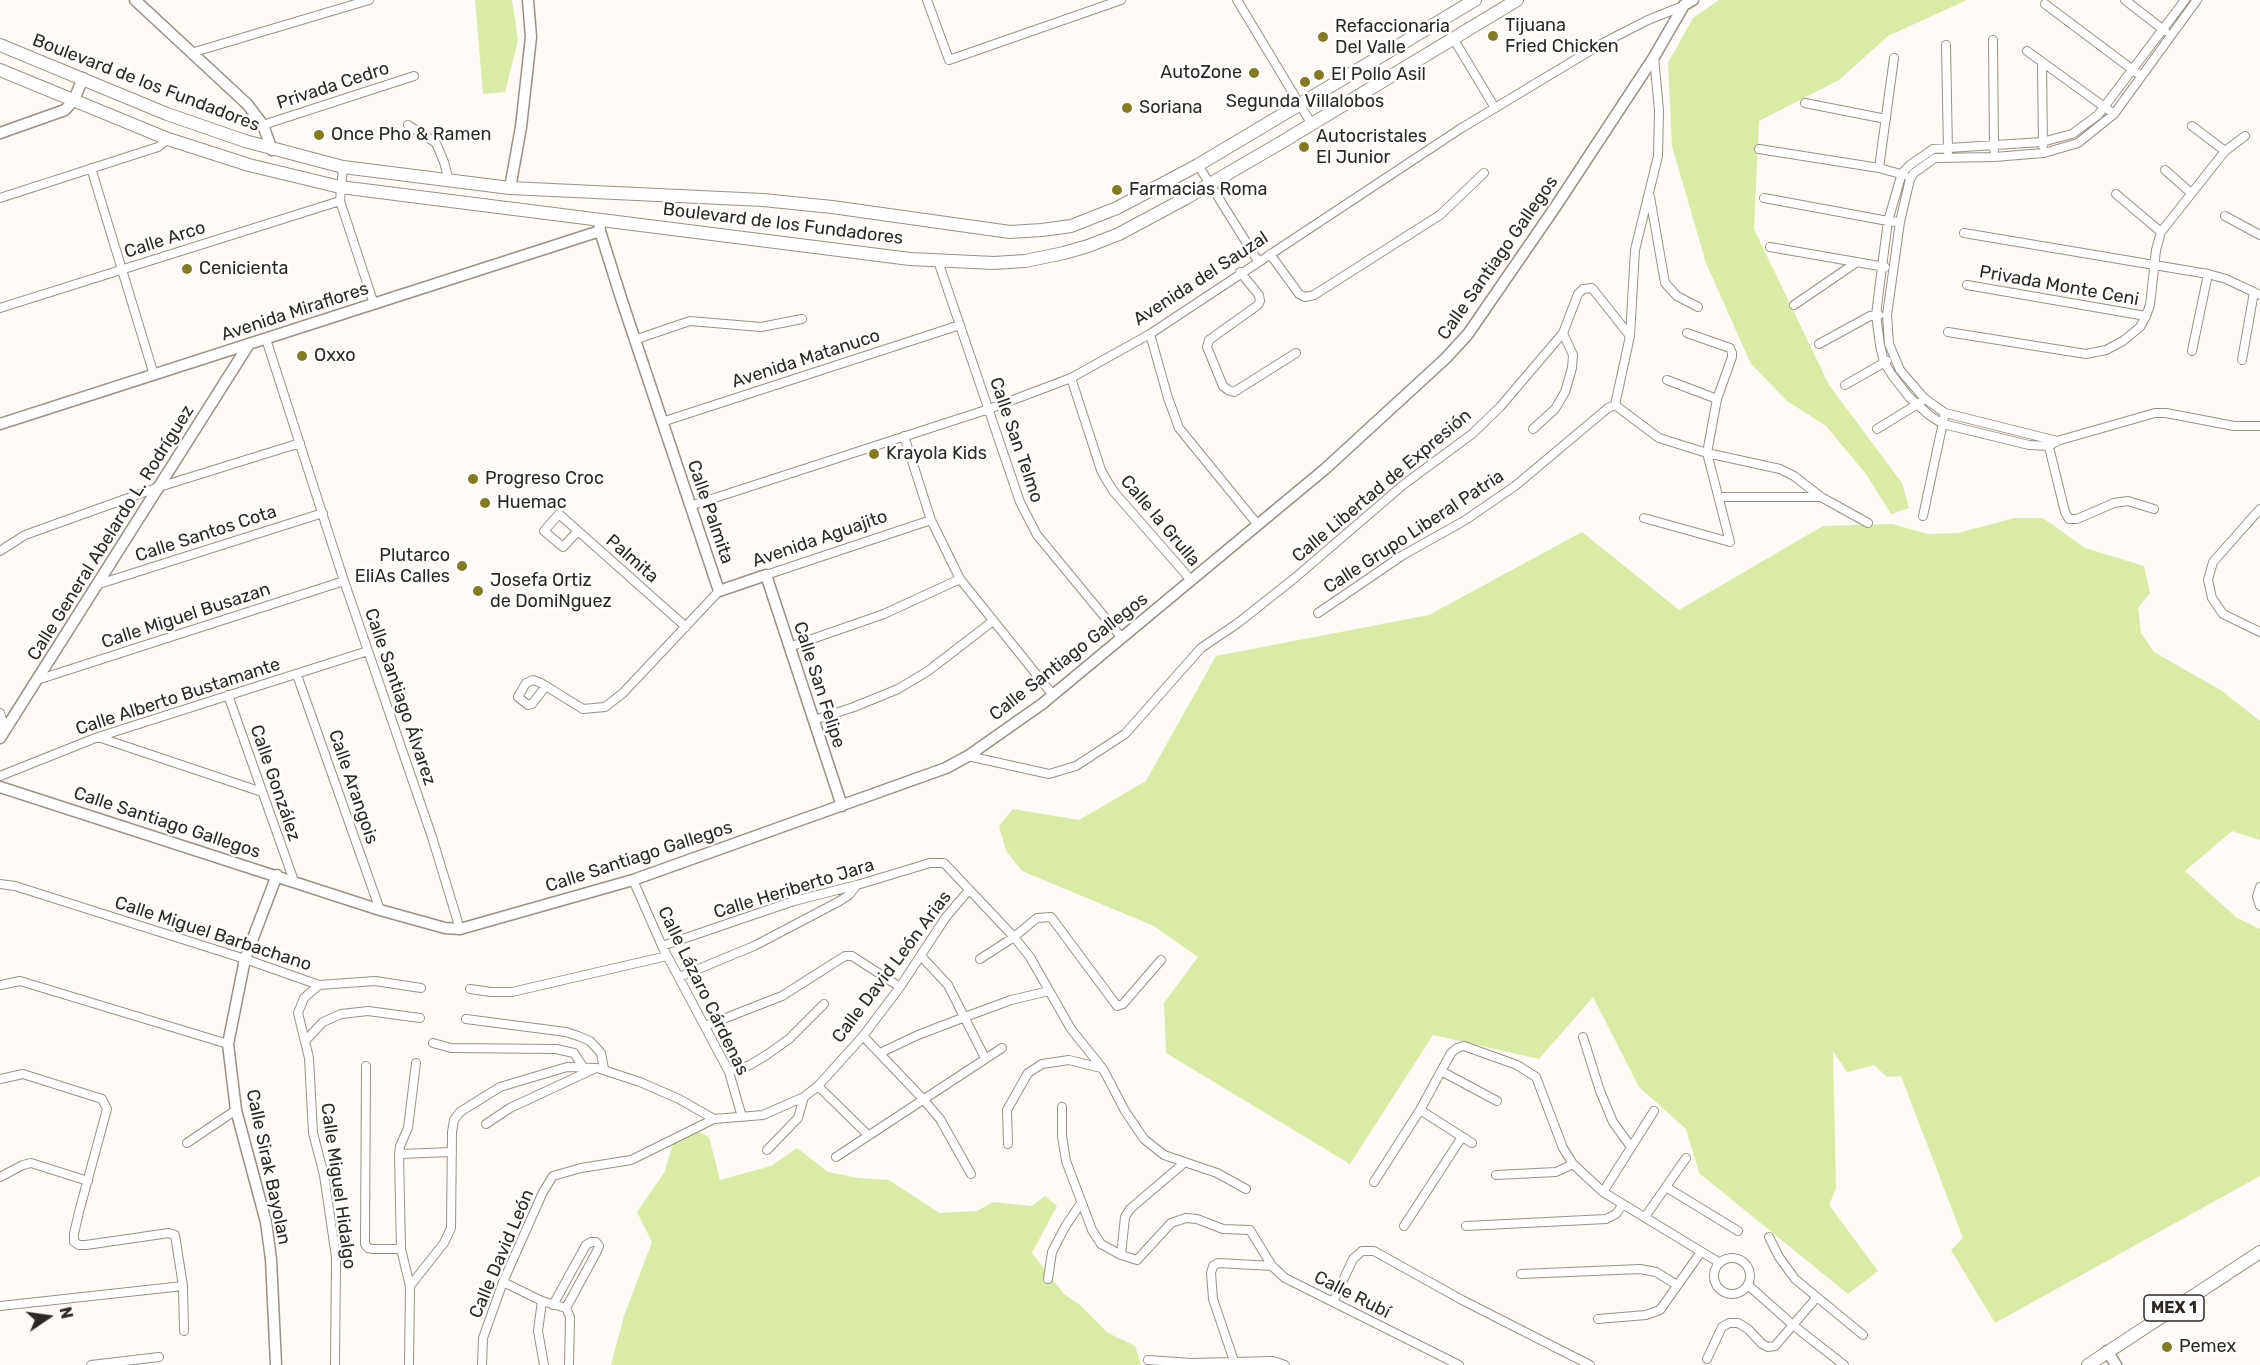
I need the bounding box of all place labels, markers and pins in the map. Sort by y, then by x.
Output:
place label: Tijuana Fried Chicken [1505,15,1619,57]
place label: Refaccionaria Del Valle [1335,16,1450,58]
marker: Tijuana Fried Chicken [1486,29,1500,43]
marker: Refaccionaria Del Valle [1316,30,1330,44]
place label: AutoZone [1160,62,1242,84]
place label: El Pollo Asil [1331,64,1426,86]
marker: AutoZone [1247,66,1261,80]
marker: El Pollo Asil [1312,68,1326,82]
marker: Segunda Villalobos [1298,75,1312,89]
place label: Segunda Villalobos [1226,91,1384,113]
place label: Soriana [1139,97,1203,119]
marker: Soriana [1120,101,1134,115]
place label: Once Pho & Ramen [331,124,491,146]
place label: Autocristales El Junior [1316,126,1427,168]
marker: Once Pho & Ramen [312,128,326,142]
marker: Autocristales El Junior [1297,140,1311,154]
place label: Farmacias Roma [1129,179,1267,201]
marker: Farmacias Roma [1110,183,1124,197]
place label: Cenicienta [199,258,288,280]
marker: Cenicienta [180,262,194,276]
place label: Oxxo [314,345,356,367]
marker: Oxxo [295,349,309,363]
place label: Krayola Kids [886,443,987,465]
marker: Krayola Kids [867,447,881,461]
place label: Progreso Croc [485,468,604,490]
marker: Progreso Croc [466,472,480,486]
place label: Huemac [497,492,567,514]
marker: Huemac [478,496,492,510]
place label: Plutarco EliAs Calles [355,545,450,588]
marker: Plutarco EliAs Calles [455,559,469,573]
place label: Josefa Ortiz de DomiNguez [490,570,612,612]
marker: Josefa Ortiz de DomiNguez [471,584,485,598]
place label: Pemex [2179,1336,2236,1358]
marker: Pemex [2160,1340,2174,1354]

